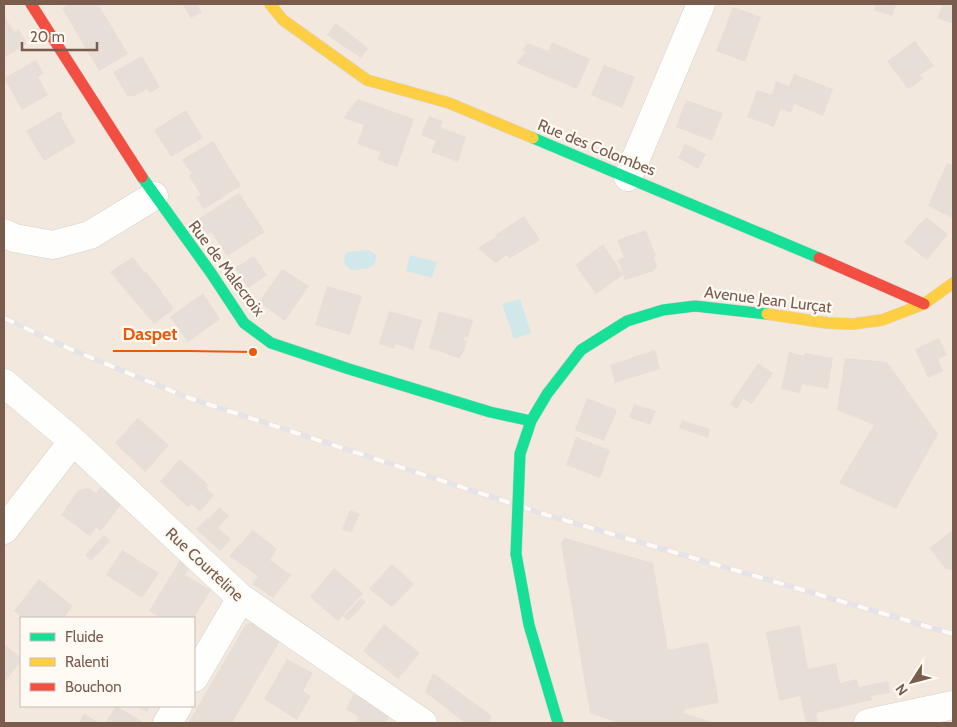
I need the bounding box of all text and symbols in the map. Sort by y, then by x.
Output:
scale bar [22,20,98,52]
text: 20 m [30,28,65,46]
street label: Rue des Colombes [535,115,659,180]
street label: Rue de Malecroix [185,217,269,320]
street label: Avenue Jean Lurçat [703,282,833,317]
callout: Daspet [113,318,188,351]
text: Daspet [122,323,178,345]
street label: Rue Courteline [162,524,247,605]
legend [20,617,195,707]
text: Fluide [65,628,104,646]
text: Ralenti [65,653,109,671]
north arrow [887,657,937,707]
text: Bouchon [65,678,122,696]
text: N [891,680,912,699]

